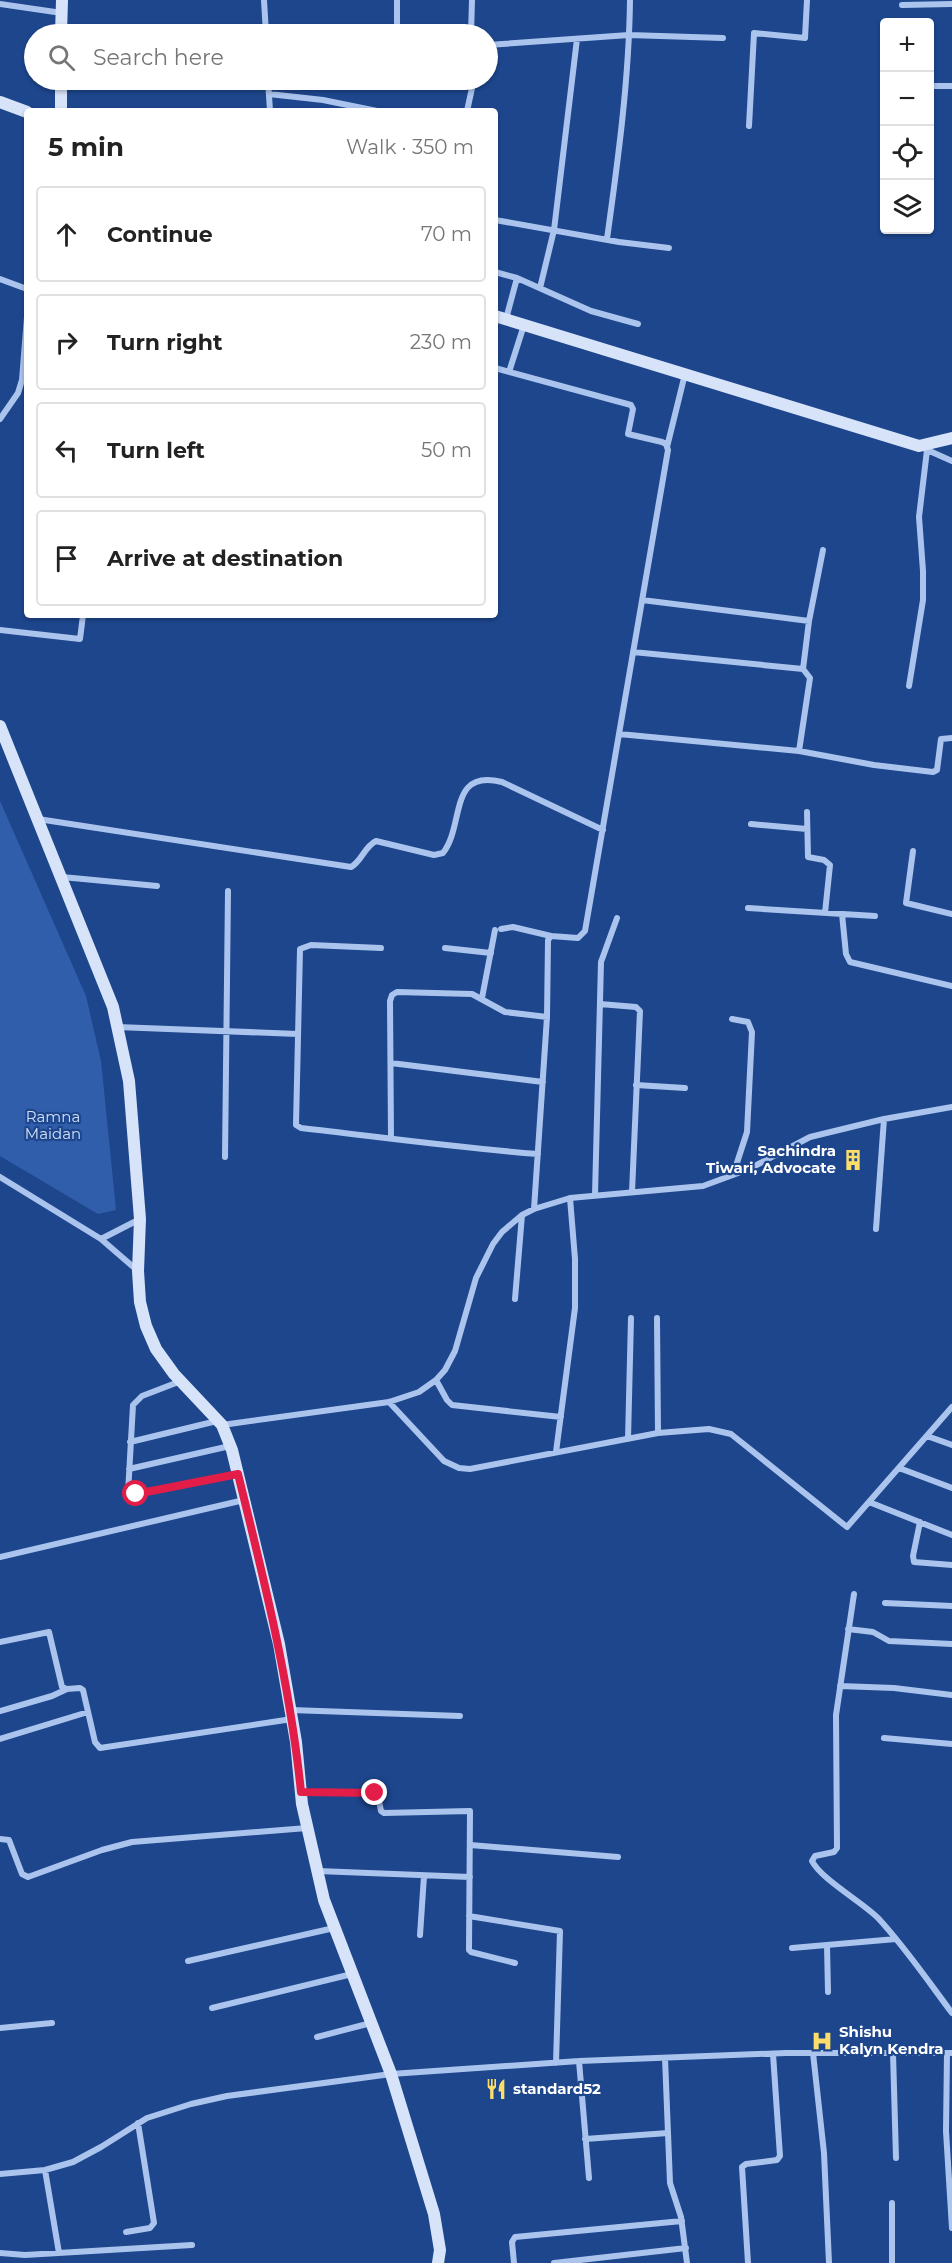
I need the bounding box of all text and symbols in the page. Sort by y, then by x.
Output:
map controls [880,18,934,234]
button: + [880,18,934,72]
search box [24,24,498,90]
icon: search [45,41,78,74]
text: Search here [93,44,224,71]
button: − [880,72,934,126]
button: locate [880,126,934,180]
text: 5 min [48,131,124,163]
text: Walk · 350 m [346,135,474,159]
button: layers [880,180,934,234]
icon: ahead [50,218,83,251]
text: Continue [107,221,213,248]
text: 70 m [421,222,472,246]
icon: right [50,326,83,359]
text: Turn right [107,329,222,356]
text: 230 m [410,330,472,354]
icon: left [50,434,83,467]
text: Turn left [107,437,205,464]
text: 50 m [421,438,472,462]
icon: arrive [50,542,83,575]
text: Arrive at destination [107,545,343,572]
park label: Ramna Maidan [25,1107,81,1143]
place label: Sachindra Tiwari, Advocate [706,1141,836,1177]
building icon: Sachindra Tiwari, Advocate [841,1148,865,1172]
route start [122,1480,148,1506]
route end [361,1779,387,1805]
place label: Shishu Kalyn Kendra [839,2022,943,2058]
hospital icon: Shishu Kalyn Kendra [810,2029,834,2053]
restaurant icon: standard52 [484,2077,508,2101]
place label: standard52 [513,2079,601,2098]

